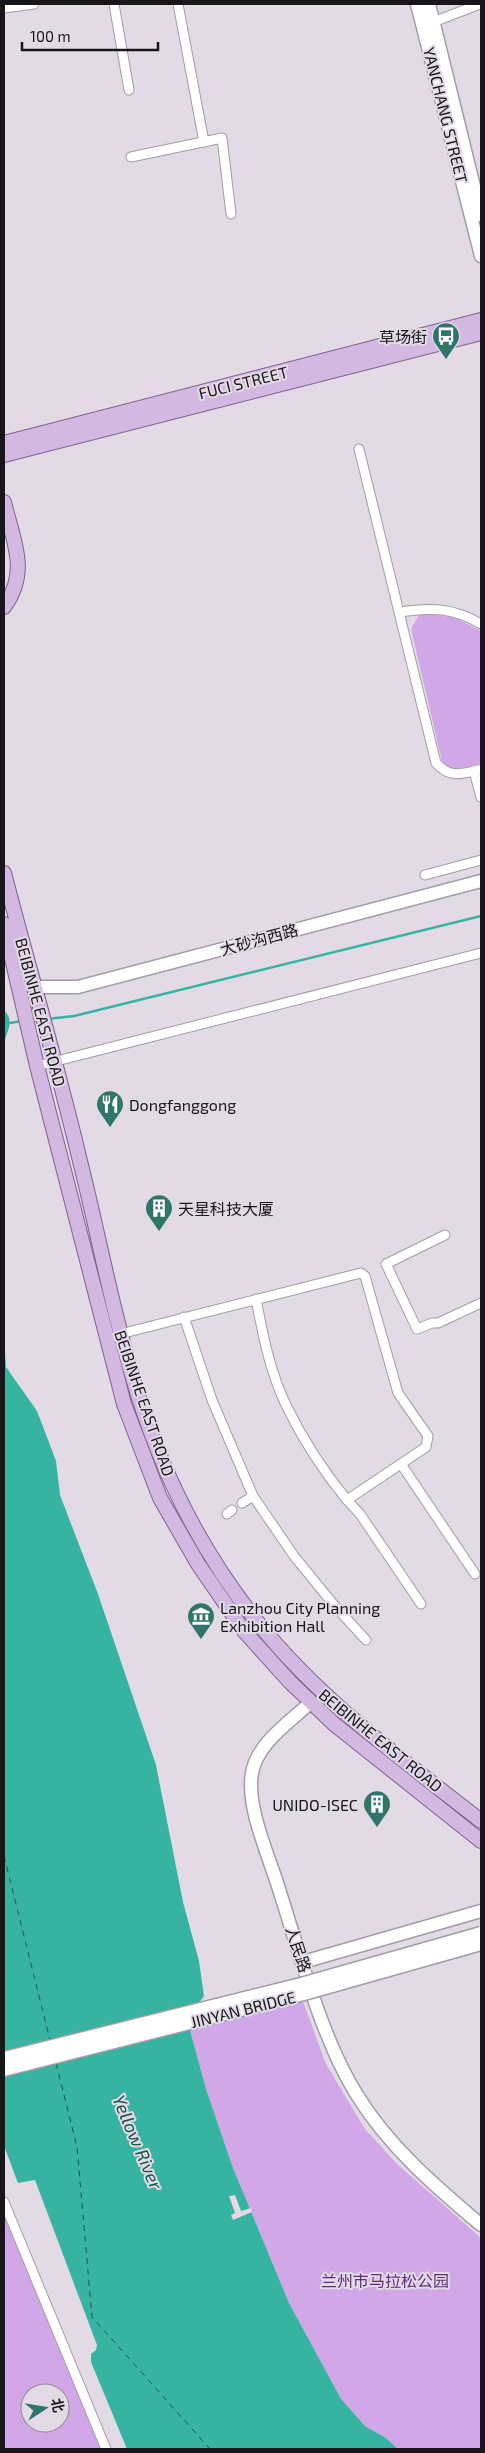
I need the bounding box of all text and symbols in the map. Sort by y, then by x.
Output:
scale bar [22,20,159,52]
text: 100 m [30,27,71,45]
street label: YANCHANG STREET [420,45,472,185]
bus stop icon: 草场街 [431,321,461,360]
place label: 草场街 [379,327,427,346]
street label: FUCI STREET [196,362,290,402]
street label: 大砂沟西路 [218,919,300,959]
street label: BEIBINHE EAST ROAD [12,936,70,1088]
restaurant icon: Dongfanggong [95,1089,125,1128]
place label: Dongfanggong [129,1095,236,1114]
building icon: 天星科技大厦 [144,1193,174,1232]
place label: 天星科技大厦 [178,1199,274,1218]
street label: BEIBINHE EAST ROAD [111,1328,179,1478]
place label: Lanzhou City Planning Exhibition Hall [220,1598,380,1635]
museum icon: Lanzhou City Planning Exhibition Hall [186,1601,216,1640]
street label: BEIBINHE EAST ROAD [316,1684,446,1796]
building icon: UNIDO-ISEC [362,1789,392,1828]
place label: UNIDO-ISEC [272,1795,358,1814]
street label: 人民路 [283,1923,315,1975]
street label: JINYAN BRIDGE [189,1987,298,2031]
water label: Yellow River [108,2091,168,2193]
park label: 兰州市马拉松公园 [321,2271,449,2290]
north arrow [20,2383,70,2433]
text: 北 [48,2397,68,2414]

